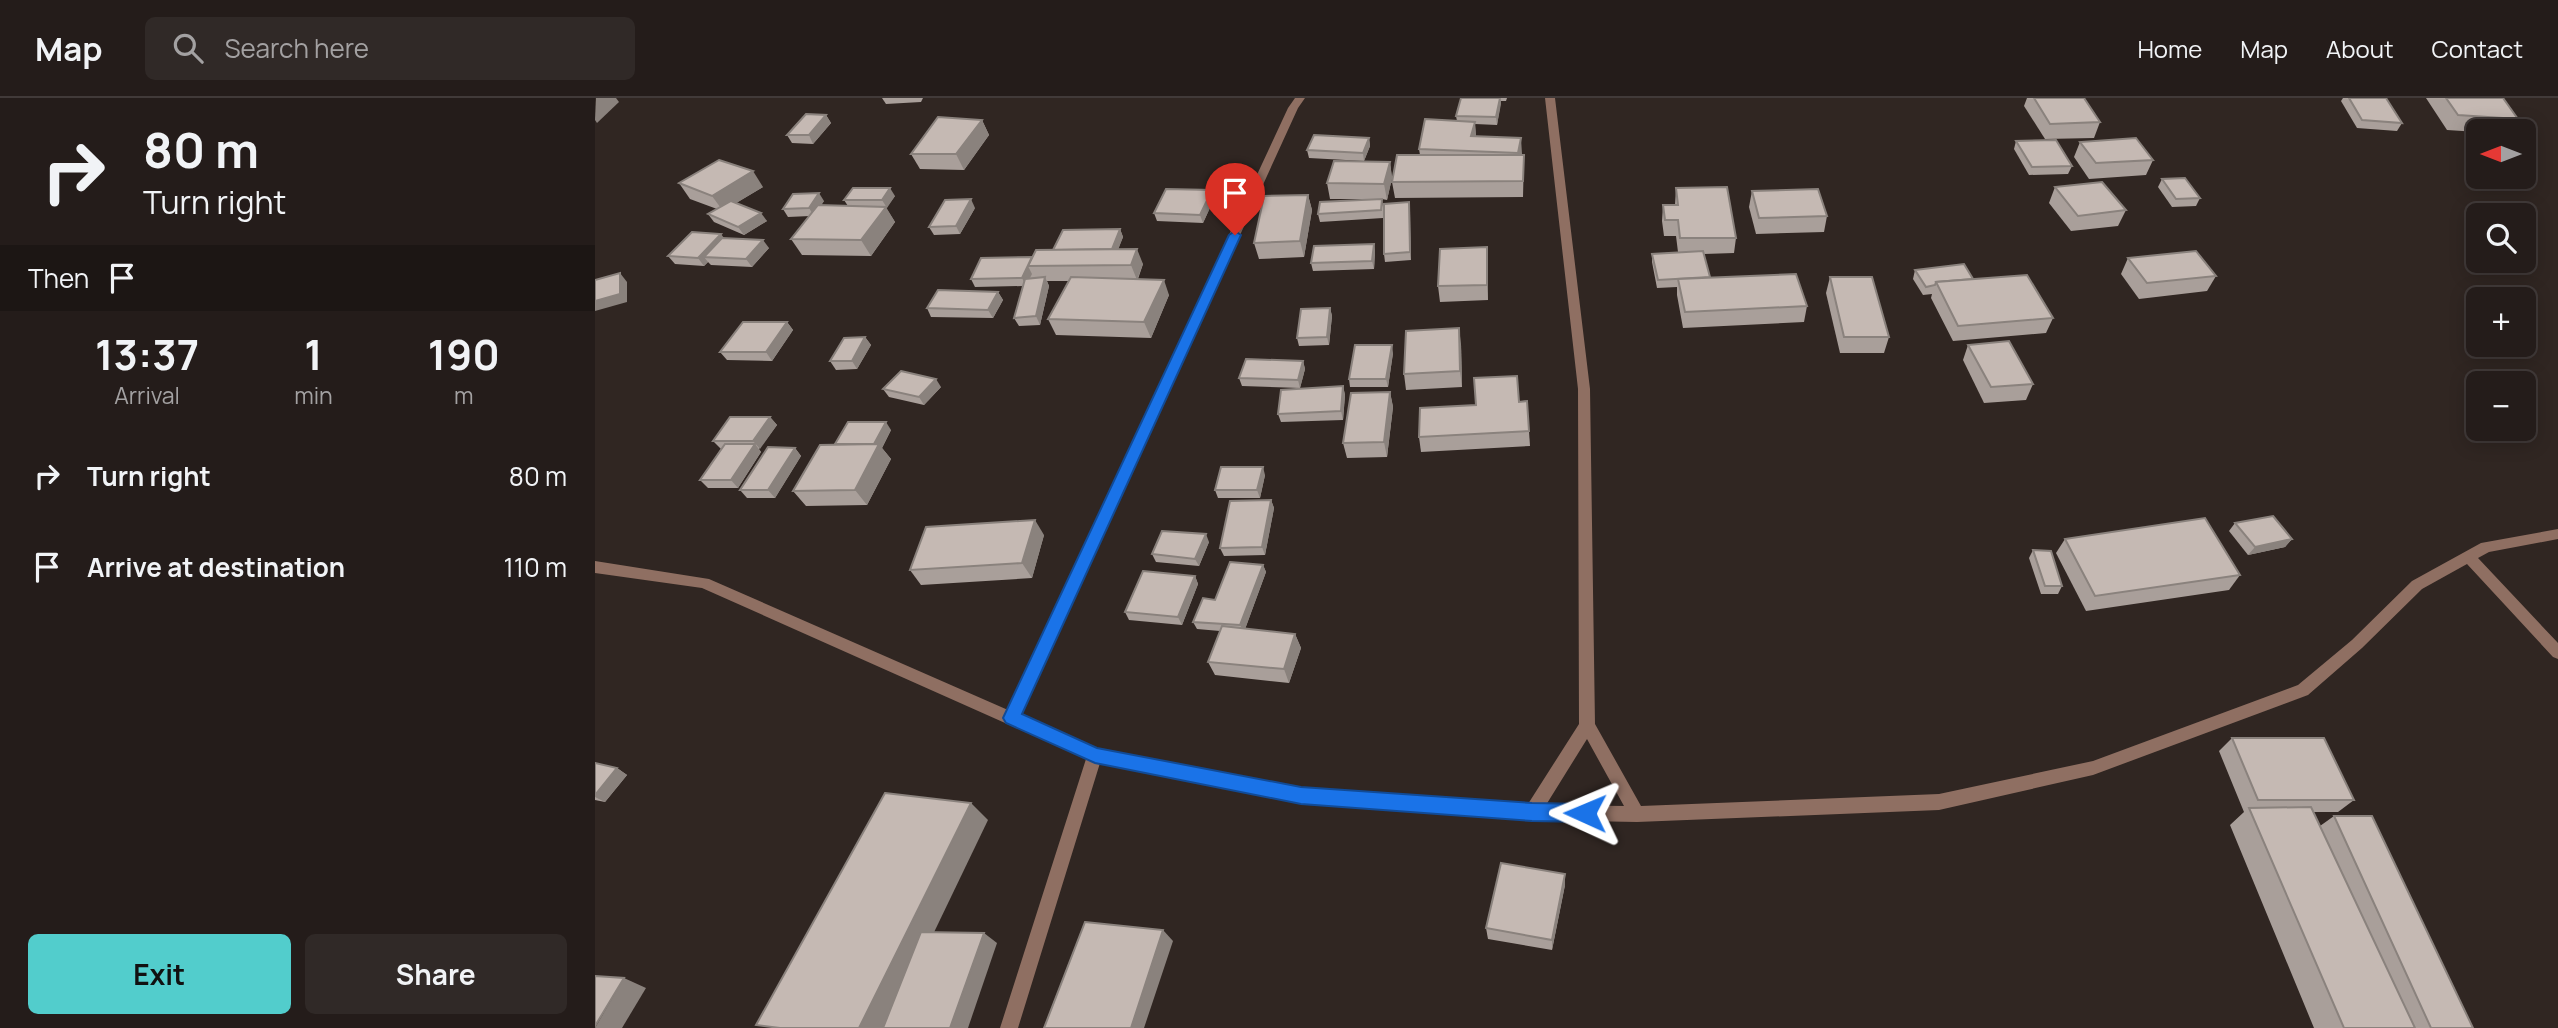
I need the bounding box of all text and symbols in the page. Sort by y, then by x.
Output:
search box [145,17,635,80]
text: Map [35,26,103,71]
icon: search [169,29,207,67]
text: Search here [225,30,369,66]
text: Home [2137,32,2202,65]
text: Map [2240,32,2288,65]
text: About [2326,32,2394,65]
text: Contact [2432,32,2523,65]
text: 80 m [143,116,259,183]
north arrow [2466,119,2536,189]
map controls [2466,119,2536,441]
icon: right [28,126,119,217]
pin [1205,163,1265,235]
icon: arrive [1216,174,1254,212]
text: Turn right [143,180,286,224]
button: search [2466,203,2536,273]
icon: arrive [103,259,141,297]
text: Then [28,260,89,296]
button: + [2466,287,2536,357]
text: 13:37 [95,325,199,383]
text: 1 [304,325,323,383]
text: 190 [428,325,500,383]
button: − [2466,371,2536,441]
text: Arrival [114,379,180,411]
text: min [294,379,333,411]
text: m [454,379,474,411]
icon: right [28,457,66,495]
text: Turn right [87,458,211,494]
text: 80 m [509,458,567,494]
icon: arrive [28,548,66,586]
text: Arrive at destination [87,549,345,585]
text: 110 m [504,549,567,585]
position arrow [1548,776,1622,850]
button: Exit [28,934,291,1014]
button: Share [305,934,567,1014]

